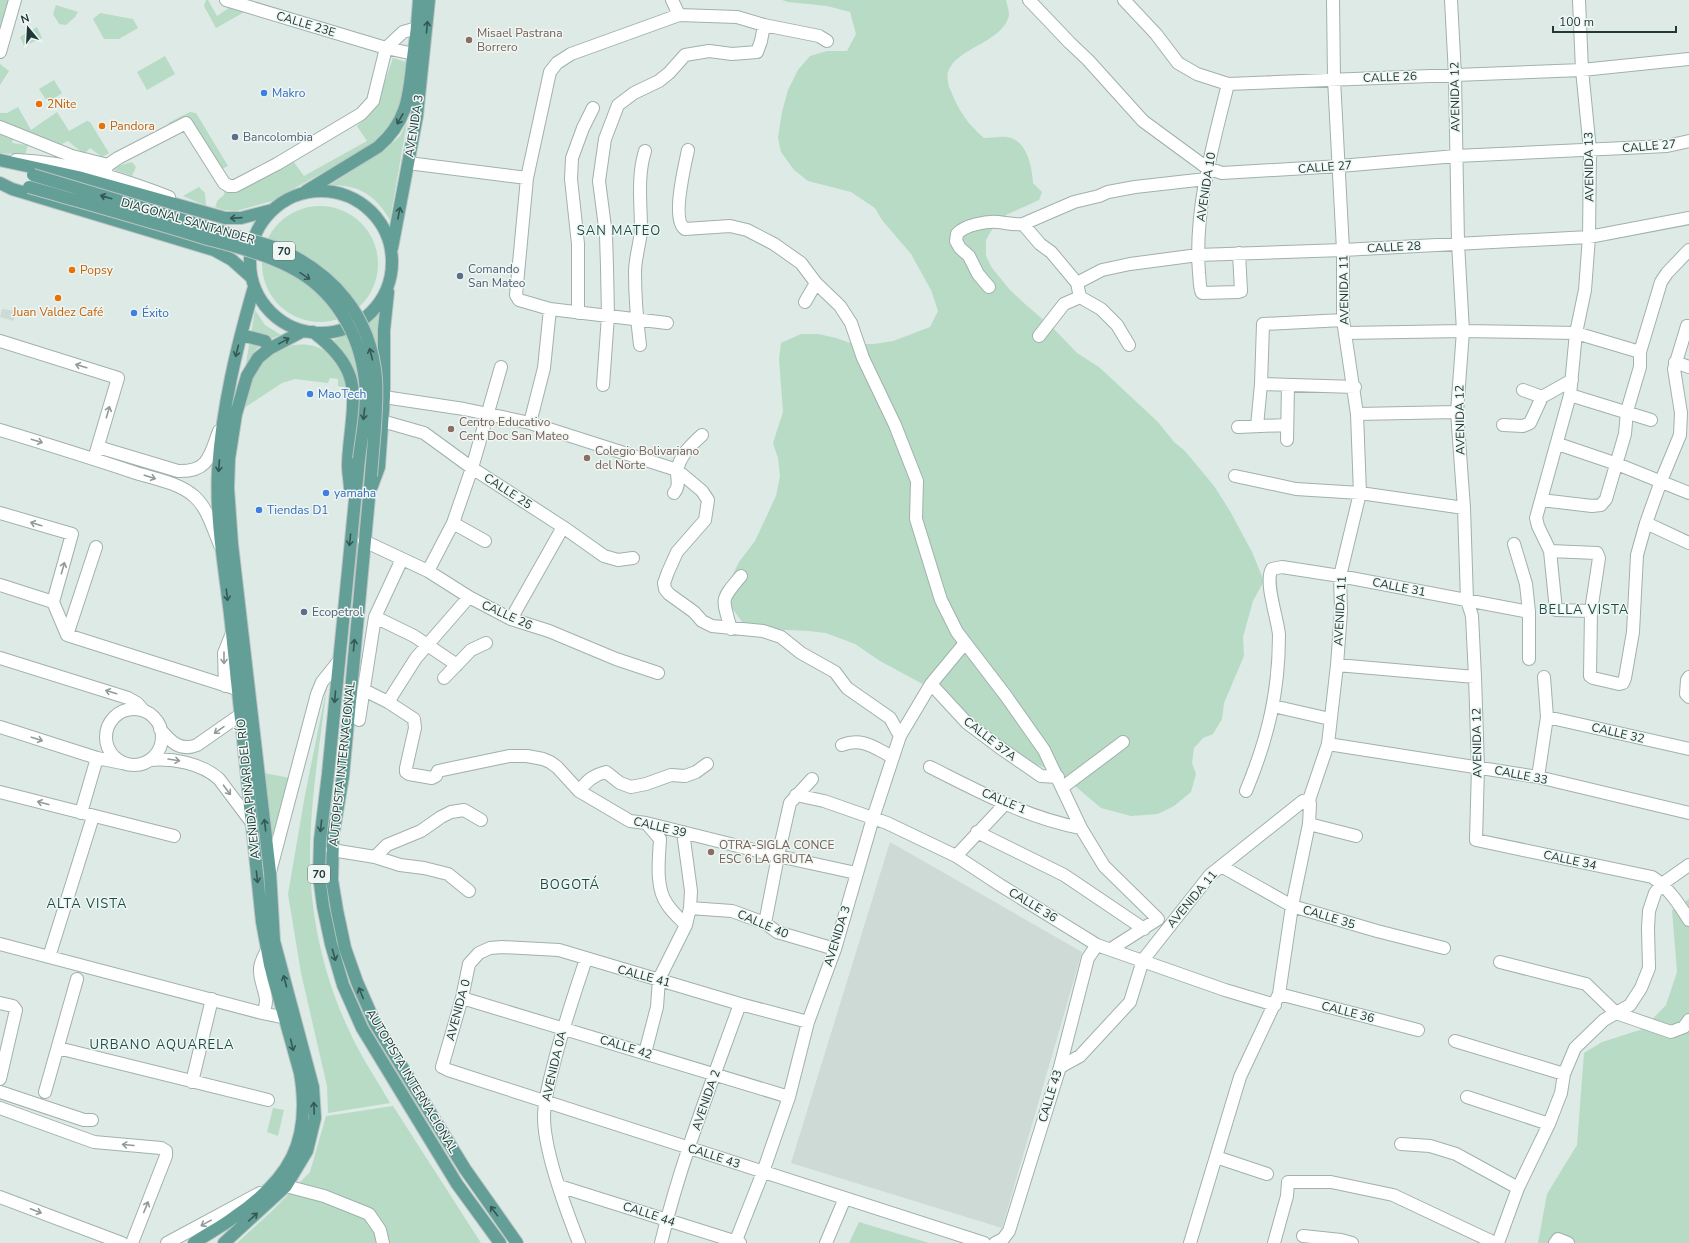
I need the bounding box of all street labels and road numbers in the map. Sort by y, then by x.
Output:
street label: CALLE 23E [274,7,338,41]
street label: AVENIDA 12 [1446,62,1464,132]
street label: CALLE 26 [1363,68,1417,86]
street label: AVENIDA 3 [401,94,427,158]
street label: AVENIDA 13 [1580,132,1598,202]
street label: CALLE 27 [1621,136,1677,156]
street label: AVENIDA 10 [1193,151,1219,223]
street label: CALLE 27 [1297,157,1353,177]
street label: DIAGONAL SANTANDER [119,194,257,248]
street label: CALLE 28 [1367,238,1421,256]
road number: 70 [273,242,295,260]
street label: AVENIDA 11 [1335,255,1353,325]
street label: AVENIDA 12 [1451,385,1469,455]
street label: CALLE 25 [481,470,535,512]
street label: CALLE 31 [1371,574,1427,600]
street label: AVENIDA 11 [1330,575,1350,647]
street label: CALLE 26 [479,597,535,633]
street label: AUTOPISTA INTERNACIONAL [325,680,359,847]
street label: AVENIDA 12 [1468,708,1486,778]
street label: CALLE 37A [960,713,1020,765]
street label: AVENIDA PINAR DEL RÍO [233,718,263,860]
street label: CALLE 32 [1590,719,1646,747]
street label: CALLE 33 [1493,762,1549,788]
street label: CALLE 1 [979,784,1029,818]
street label: CALLE 39 [632,813,688,841]
street label: CALLE 34 [1542,847,1598,873]
road number: 70 [308,865,330,883]
street label: AVENIDA 11 [1163,867,1221,931]
street label: CALLE 36 [1006,884,1060,926]
street label: CALLE 35 [1301,901,1357,933]
street label: AVENIDA 3 [820,903,854,969]
street label: CALLE 40 [735,906,791,942]
street label: CALLE 41 [616,961,672,991]
street label: AVENIDA 0 [442,977,474,1043]
street label: CALLE 36 [1320,998,1376,1026]
street label: AUTOPISTA INTERNACIONAL [363,1006,462,1156]
street label: AVENIDA 0A [538,1029,570,1103]
street label: CALLE 42 [598,1031,654,1063]
street label: AVENIDA 2 [688,1068,724,1132]
street label: CALLE 43 [1034,1068,1066,1124]
street label: CALLE 43 [686,1140,742,1172]
street label: CALLE 44 [621,1198,677,1230]

